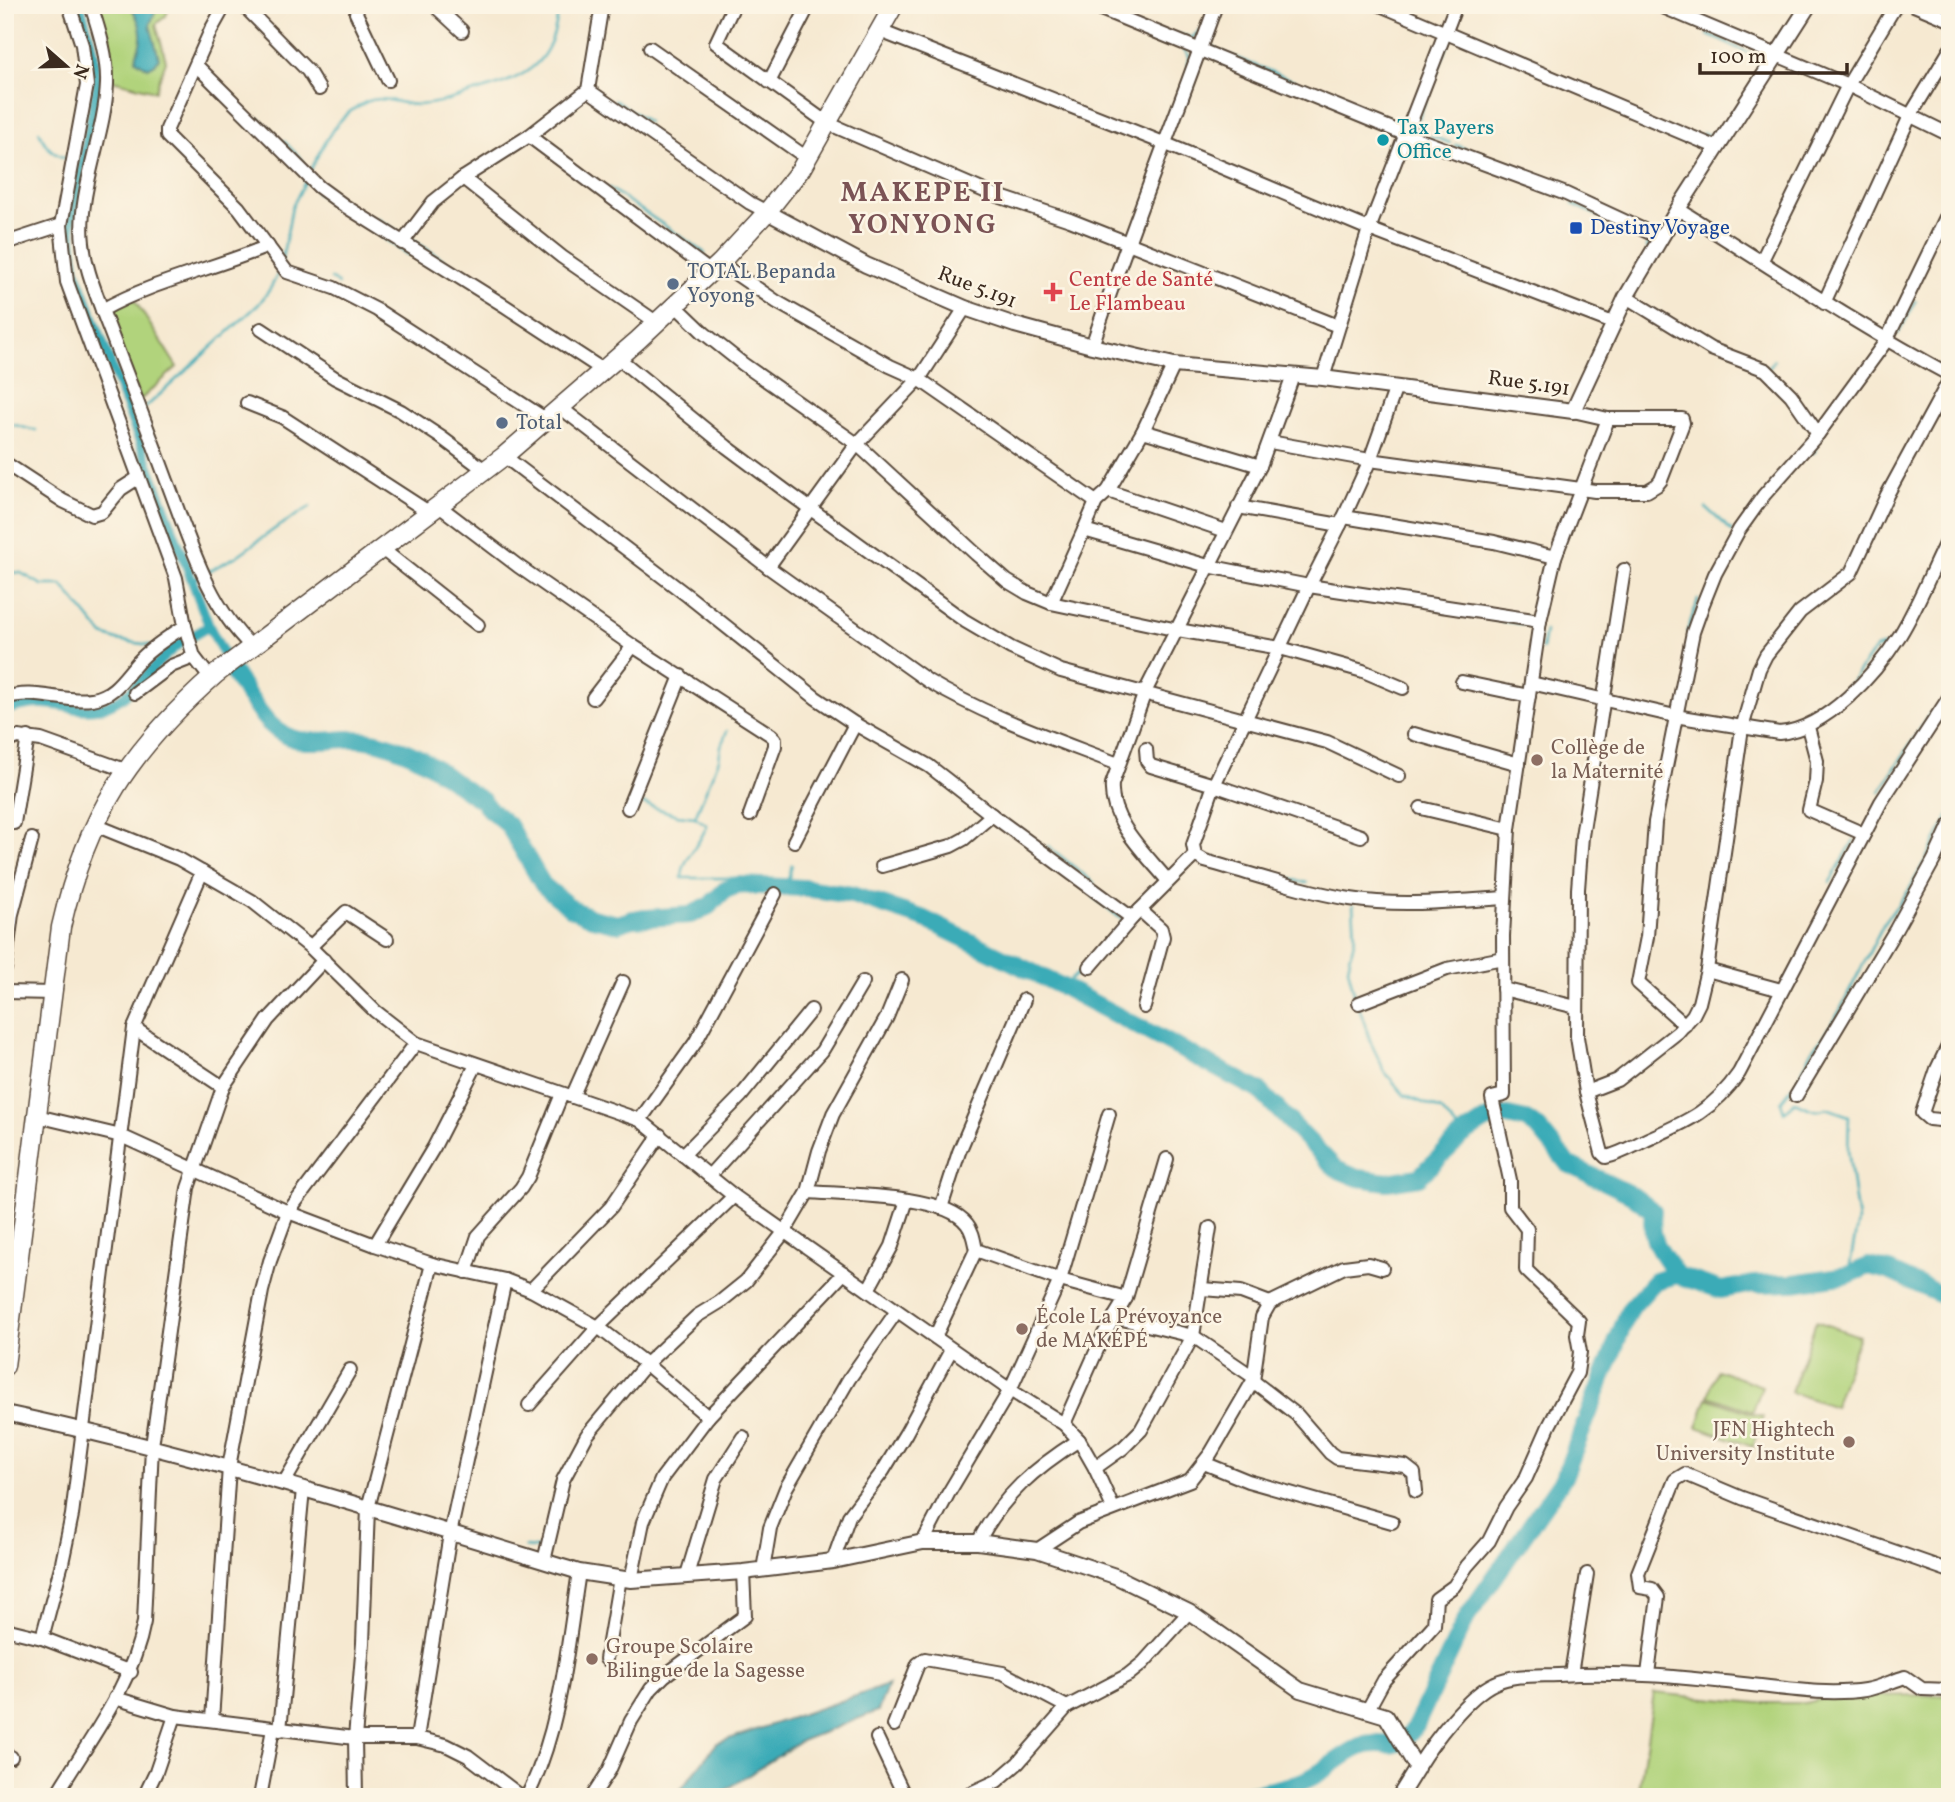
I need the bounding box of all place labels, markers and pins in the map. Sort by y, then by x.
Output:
place label: Tax Payers Office [1397,114,1494,167]
marker: Tax Payers Office [1375,132,1391,148]
place label: Destiny Voyage [1590,214,1730,243]
marker: Destiny Voyage [1568,220,1584,236]
place label: TOTAL Bepanda Yoyong [687,258,836,311]
place label: Centre de Santé Le Flambeau [1069,266,1213,319]
marker: TOTAL Bepanda Yoyong [665,276,681,292]
marker: Centre de Santé Le Flambeau [1043,282,1063,302]
place label: Total [516,409,562,438]
marker: Total [494,415,510,431]
place label: Collège de la Maternité [1551,734,1664,787]
marker: Collège de la Maternité [1529,752,1545,768]
place label: École La Prévoyance de MAKÉPÉ [1036,1303,1222,1356]
marker: École La Prévoyance de MAKÉPÉ [1014,1321,1030,1337]
place label: JFN Hightech University Institute [1656,1416,1835,1469]
marker: JFN Hightech University Institute [1841,1434,1857,1450]
place label: Groupe Scolaire Bilingue de la Sagesse [606,1633,805,1686]
marker: Groupe Scolaire Bilingue de la Sagesse [584,1651,600,1667]

